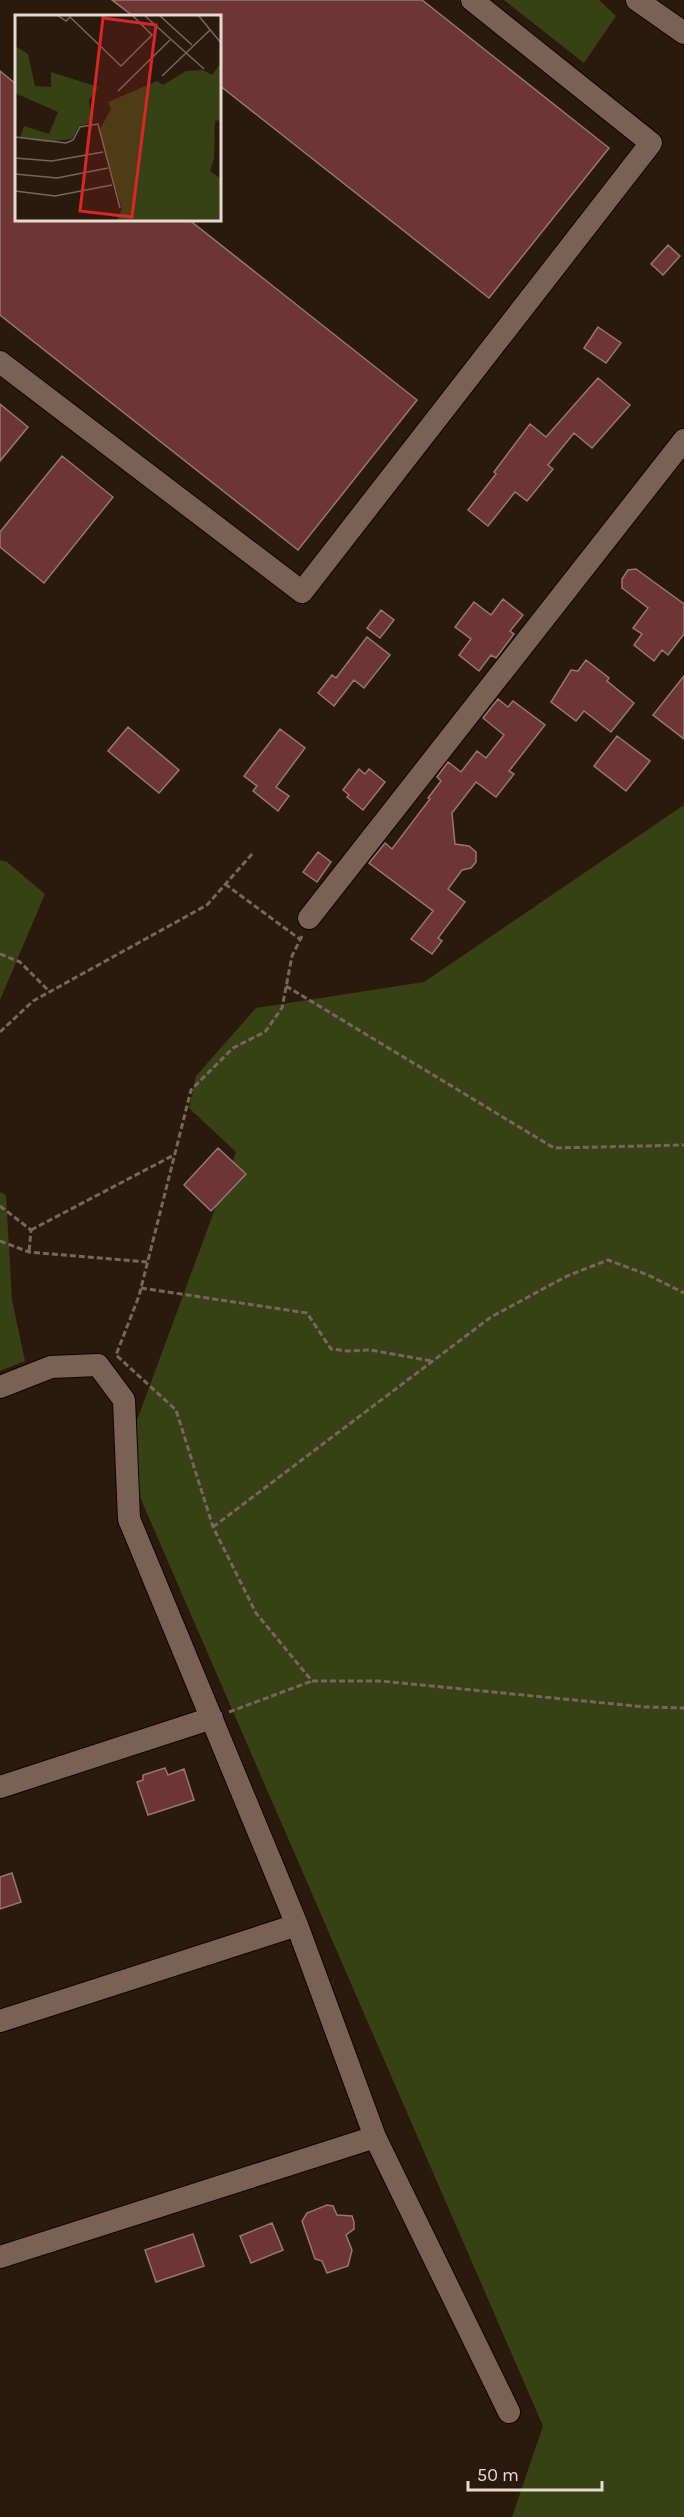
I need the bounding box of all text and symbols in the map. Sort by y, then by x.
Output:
inset map [15,15,220,220]
scale bar [468,2454,602,2492]
text: 50 m [477,2464,519,2486]

